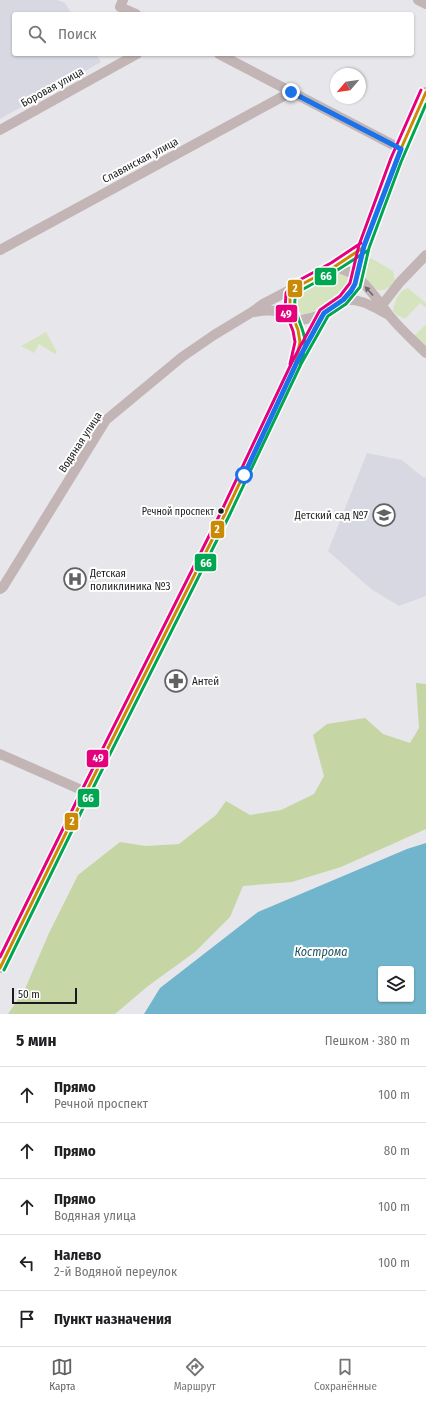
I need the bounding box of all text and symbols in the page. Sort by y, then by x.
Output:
search box [12,12,414,56]
icon: search [26,23,48,45]
text: Поиск [58,25,96,43]
street label: Боровая улица [19,65,86,110]
north arrow [330,68,366,104]
route end [282,83,300,101]
street label: Славянская улица [100,135,180,186]
line badge: 66 [314,267,337,286]
text: 66 [320,270,332,283]
line badge: 2 [287,279,303,298]
text: 2 [291,282,298,295]
one-way arrow [365,285,374,296]
line badge: 49 [275,304,298,323]
text: 49 [280,308,292,321]
street label: Водяная улица [56,410,105,475]
route start [235,466,253,484]
school or university icon: Детский сад №7 [371,502,397,528]
place label: Речной проспект [142,506,215,518]
marker: Речной проспект [216,506,226,516]
place label: Детский сад №7 [294,509,369,522]
line badge: 2 [210,520,225,539]
text: 2 [213,523,220,536]
line badge: 66 [194,553,217,572]
text: 66 [200,557,212,570]
hospital icon: Детская поликлиника №3 [62,566,88,592]
place label: Детская поликлиника №3 [89,567,171,593]
pharmacy icon: Антей [163,668,189,694]
place label: Антей [192,675,219,688]
line badge: 49 [86,749,109,768]
text: 49 [92,752,104,765]
line badge: 66 [77,788,100,808]
text: 66 [82,792,94,805]
line badge: 2 [64,812,79,831]
text: 2 [68,815,75,828]
water label: Кострома [294,945,348,959]
map controls [378,966,414,1002]
button: layers [378,966,414,1002]
scale bar [12,986,77,1005]
text: 50 m [18,988,40,1001]
text: 5 мин [16,1030,56,1051]
text: Пешком · 380 m [325,1033,410,1048]
text: Прямо [54,1078,96,1096]
icon: ahead [16,1084,38,1106]
text: 100 m [378,1087,410,1102]
text: Речной проспект [54,1096,148,1111]
icon: ahead [16,1140,38,1162]
text: Прямо [54,1142,96,1160]
text: 80 m [384,1143,410,1158]
text: Прямо [54,1190,96,1208]
icon: ahead [16,1196,38,1218]
text: 100 m [378,1199,410,1214]
text: Водяная улица [54,1208,136,1223]
text: Налево [54,1246,101,1264]
icon: left [16,1252,38,1274]
text: 100 m [378,1255,410,1270]
text: 2-й Водяной переулок [54,1264,177,1279]
icon: arrive [16,1308,38,1330]
text: Пункт назначения [54,1310,172,1328]
tab: Карта [49,1356,75,1393]
tab: Маршрут [174,1356,216,1393]
tab: Сохранённые [314,1356,377,1393]

